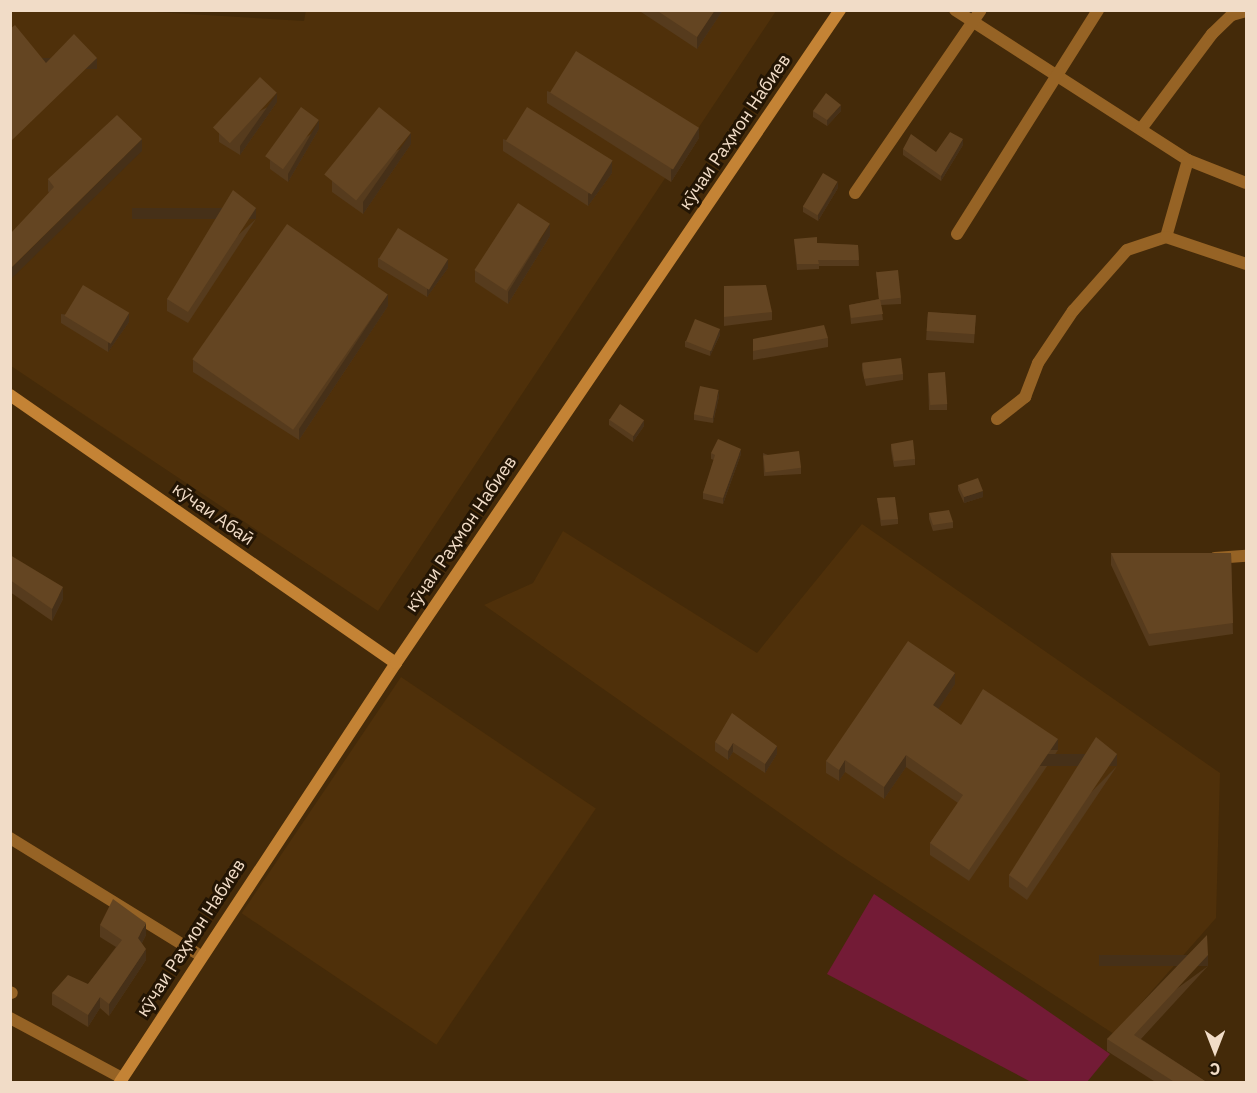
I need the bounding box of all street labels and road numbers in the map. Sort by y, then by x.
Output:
street label: кӯчаи Раҳмон Набиев [675,50,795,214]
street label: кӯчаи Раҳмон Набиев [401,452,521,616]
street label: кӯчаи Абаӣ [168,478,258,550]
street label: кӯчаи Раҳмон Набиев [132,855,250,1021]

